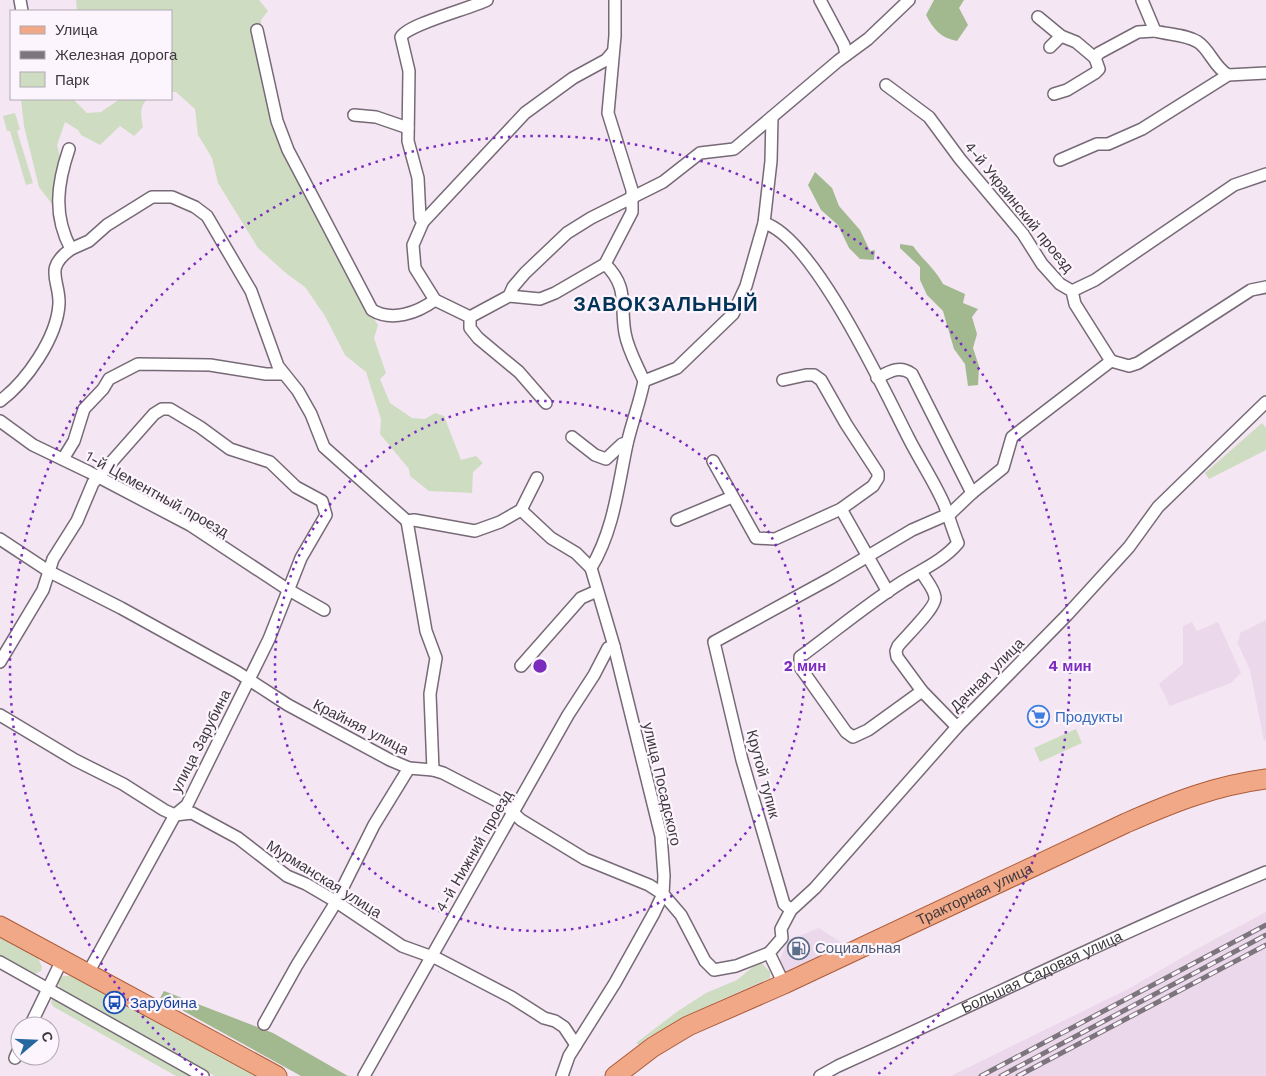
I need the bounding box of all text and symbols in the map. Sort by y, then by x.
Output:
legend [10,10,172,100]
text: Улица [55,21,98,39]
text: Железная дорога [55,46,178,64]
text: Парк [55,71,89,89]
street label: 4-й Украинский проезд [961,138,1077,276]
district label: ЗАВОКЗАЛЬНЫЙ [573,292,759,316]
street label: 1-й Цементный проезд [82,447,232,541]
street label: Дачная улица [946,634,1028,716]
centre of rings [531,657,549,675]
text: 2 мин [784,657,826,675]
text: 4 мин [1048,657,1092,675]
street label: улица Зарубина [167,686,235,796]
street label: Крайняя улица [310,695,412,759]
supermarket icon: Продукты [1027,705,1051,729]
place label: Продукты [1055,708,1123,726]
street label: улица Посадского [639,721,685,847]
street label: Крутой тупик [743,728,784,820]
street label: 4-й Нижний проезд [432,787,516,915]
street label: Мурманская улица [263,836,386,922]
street label: Тракторная улица [914,859,1036,929]
street label: Большая Садовая улица [959,927,1126,1017]
fuel station icon: Социальная [787,936,811,960]
place label: Социальная [815,939,901,957]
bus stop icon: Зарубина [102,991,126,1015]
place label: Зарубина [130,994,197,1012]
north arrow [10,1016,60,1066]
text: С [38,1029,57,1044]

